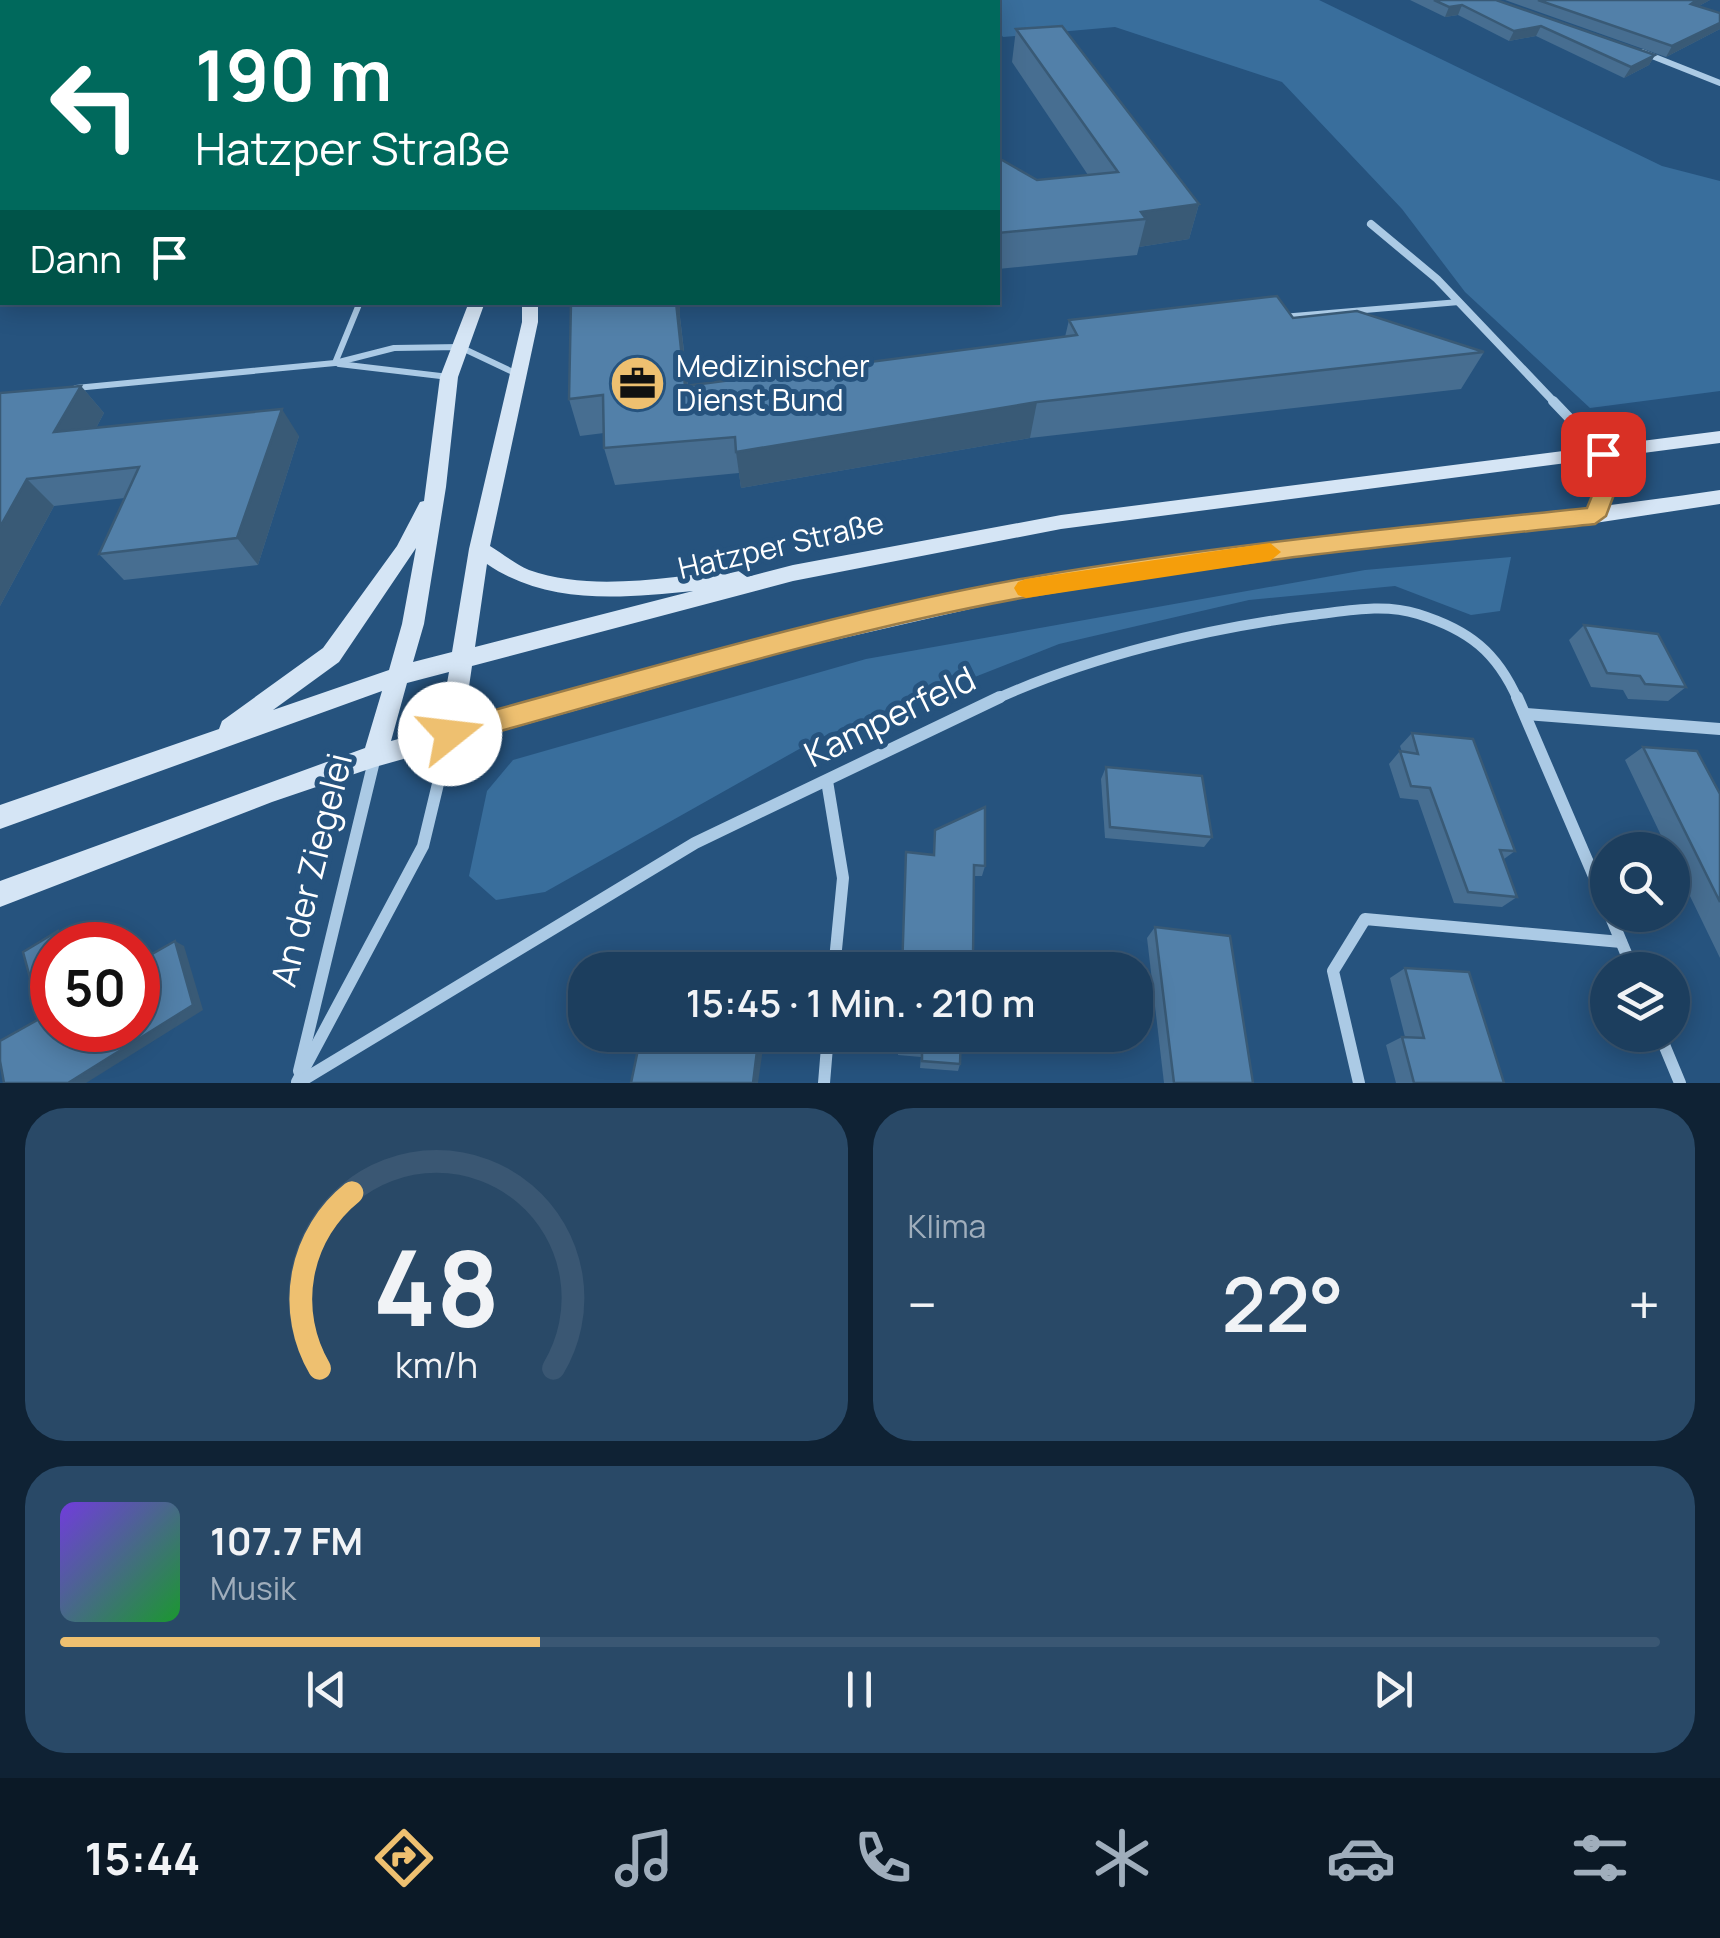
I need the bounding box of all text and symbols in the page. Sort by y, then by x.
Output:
text: 190 m [195,26,392,122]
icon: left [30,40,160,170]
text: Hatzper Straße [195,117,510,179]
icon: arrive [142,230,197,285]
text: Dann [30,232,122,284]
place label: Medizinischer Dienst Bund [676,345,870,420]
office icon: Medizinischer Dienst Bund [607,354,667,414]
pin [1561,412,1646,497]
icon: arrive [1576,427,1631,482]
street label: Hatzper Straße [674,501,888,588]
street label: Kamperfeld [796,654,983,778]
position arrow [398,682,502,786]
street label: An der Ziegelei [259,748,363,991]
map controls [1590,832,1690,1052]
button: search [1590,832,1690,932]
speed limit sign: 50 [30,922,160,1052]
button: layers [1590,952,1690,1052]
text: 15:45 · 1 Min. · 210 m [686,976,1035,1028]
text: Klima [908,1204,986,1248]
text: 48 [373,1215,500,1357]
text: 22° [1222,1252,1344,1355]
text: − [908,1266,937,1342]
text: + [1628,1266,1660,1342]
text: km/h [395,1340,478,1389]
text: 107.7 FM [210,1514,363,1566]
text: Musik [210,1566,296,1610]
icon: previous [299,1662,354,1717]
icon: pause [832,1662,887,1717]
icon: next [1366,1662,1421,1717]
icon: directions [369,1823,439,1893]
icon: music [609,1823,679,1893]
icon: phone [848,1823,918,1893]
icon: climate [1087,1823,1157,1893]
icon: car [1326,1823,1396,1893]
icon: filters [1565,1823,1635,1893]
text: 15:44 [85,1827,200,1889]

